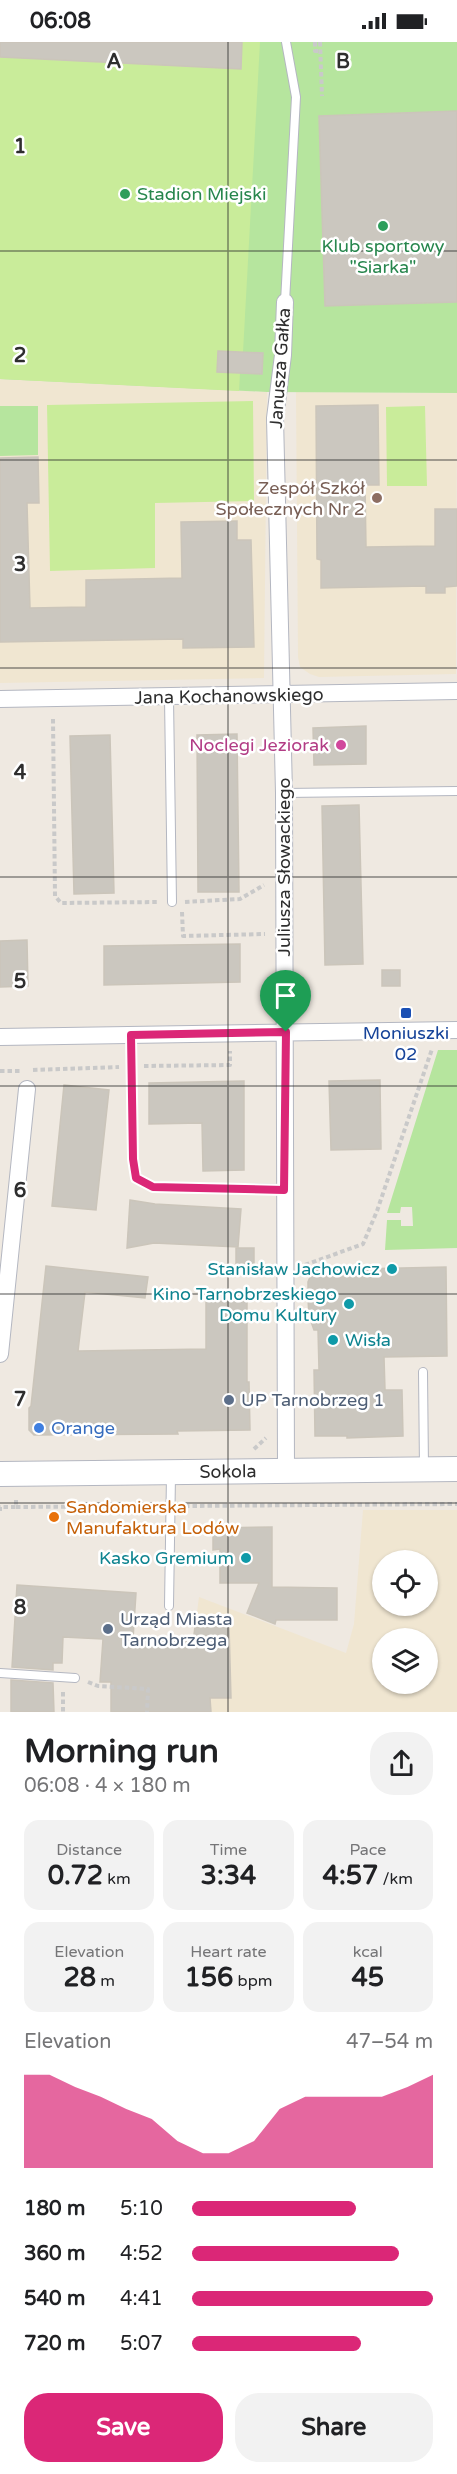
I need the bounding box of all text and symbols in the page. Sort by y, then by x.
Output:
text: 06:08 [30,8,91,34]
text: A [107,50,122,74]
text: B [336,50,350,74]
text: 1 [14,135,26,159]
place label: Stadion Miejski [137,183,267,205]
marker: Stadion Miejski [118,187,132,201]
marker: Klub sportowy "Siarka" [376,219,390,233]
place label: Klub sportowy "Siarka" [322,235,445,278]
street label: Janusza Gałka [265,307,295,429]
text: 2 [14,344,26,368]
place label: Zespół Szkół Społecznych Nr 2 [216,477,365,520]
marker: Zespół Szkół Społecznych Nr 2 [370,491,384,505]
text: 3 [14,553,26,577]
street label: Jana Kochanowskiego [134,683,324,709]
place label: Noclegi Jeziorak [189,734,329,756]
marker: Noclegi Jeziorak [334,738,348,752]
text: 4 [14,761,27,785]
street label: Juliusza Słowackiego [273,778,295,956]
text: 5 [14,970,26,994]
pin [260,970,311,1032]
icon: arrive [269,979,302,1012]
marker: Moniuszki 02 [399,1006,413,1020]
place label: Moniuszki 02 [363,1022,449,1065]
text: 6 [14,1179,26,1203]
place label: Stanisław Jachowicz [208,1258,380,1280]
marker: Stanisław Jachowicz [385,1262,399,1276]
place label: Kino Tarnobrzeskiego Domu Kultury [153,1283,337,1326]
marker: Kino Tarnobrzeskiego Domu Kultury [342,1297,356,1311]
place label: Wisła [345,1329,391,1351]
marker: Wisła [326,1333,340,1347]
text: 7 [14,1388,26,1412]
place label: UP Tarnobrzeg 1 [241,1389,385,1411]
marker: UP Tarnobrzeg 1 [222,1393,236,1407]
place label: Orange [51,1417,115,1439]
marker: Orange [32,1421,46,1435]
street label: Sokola [199,1460,257,1483]
place label: Sandomierska Manufaktura Lodów [66,1496,239,1539]
marker: Sandomierska Manufaktura Lodów [47,1510,61,1524]
place label: Kasko Gremium [99,1547,234,1569]
map controls [372,1550,438,1694]
button: locate [372,1550,438,1616]
marker: Kasko Gremium [239,1551,253,1565]
text: 8 [14,1596,26,1620]
place label: Urząd Miasta Tarnobrzega [120,1608,233,1651]
marker: Urząd Miasta Tarnobrzega [101,1622,115,1636]
button: layers [372,1628,438,1694]
text: Morning run [24,1732,219,1771]
button: share [370,1732,433,1795]
text: 06:08 · 4 × 180 m [24,1774,191,1798]
text: Distance [56,1840,122,1860]
text: Time [210,1840,247,1860]
text: Pace [349,1840,386,1860]
text: 0.72 [48,1860,103,1891]
text: 3:34 [201,1860,256,1891]
text: 4:57 [323,1860,378,1891]
text: km [103,1869,131,1889]
text: /km [378,1869,413,1889]
text: Elevation [54,1942,124,1962]
text: Heart rate [190,1942,267,1962]
text: kcal [353,1942,383,1962]
text: 28 [63,1962,96,1993]
text: 156 [184,1962,233,1993]
text: 45 [351,1962,384,1993]
text: m [96,1971,115,1991]
text: bpm [233,1971,273,1991]
text: Elevation [24,2030,111,2054]
text: 47–54 m [346,2030,433,2054]
text: 180 m [24,2197,85,2221]
text: 5:10 [120,2197,163,2221]
text: 360 m [24,2242,85,2266]
text: 4:52 [120,2242,163,2266]
text: 540 m [24,2287,85,2311]
text: 4:41 [120,2287,163,2311]
text: 720 m [24,2332,85,2356]
text: 5:07 [120,2332,163,2356]
button: Save [24,2393,223,2462]
button: Share [235,2393,433,2462]

